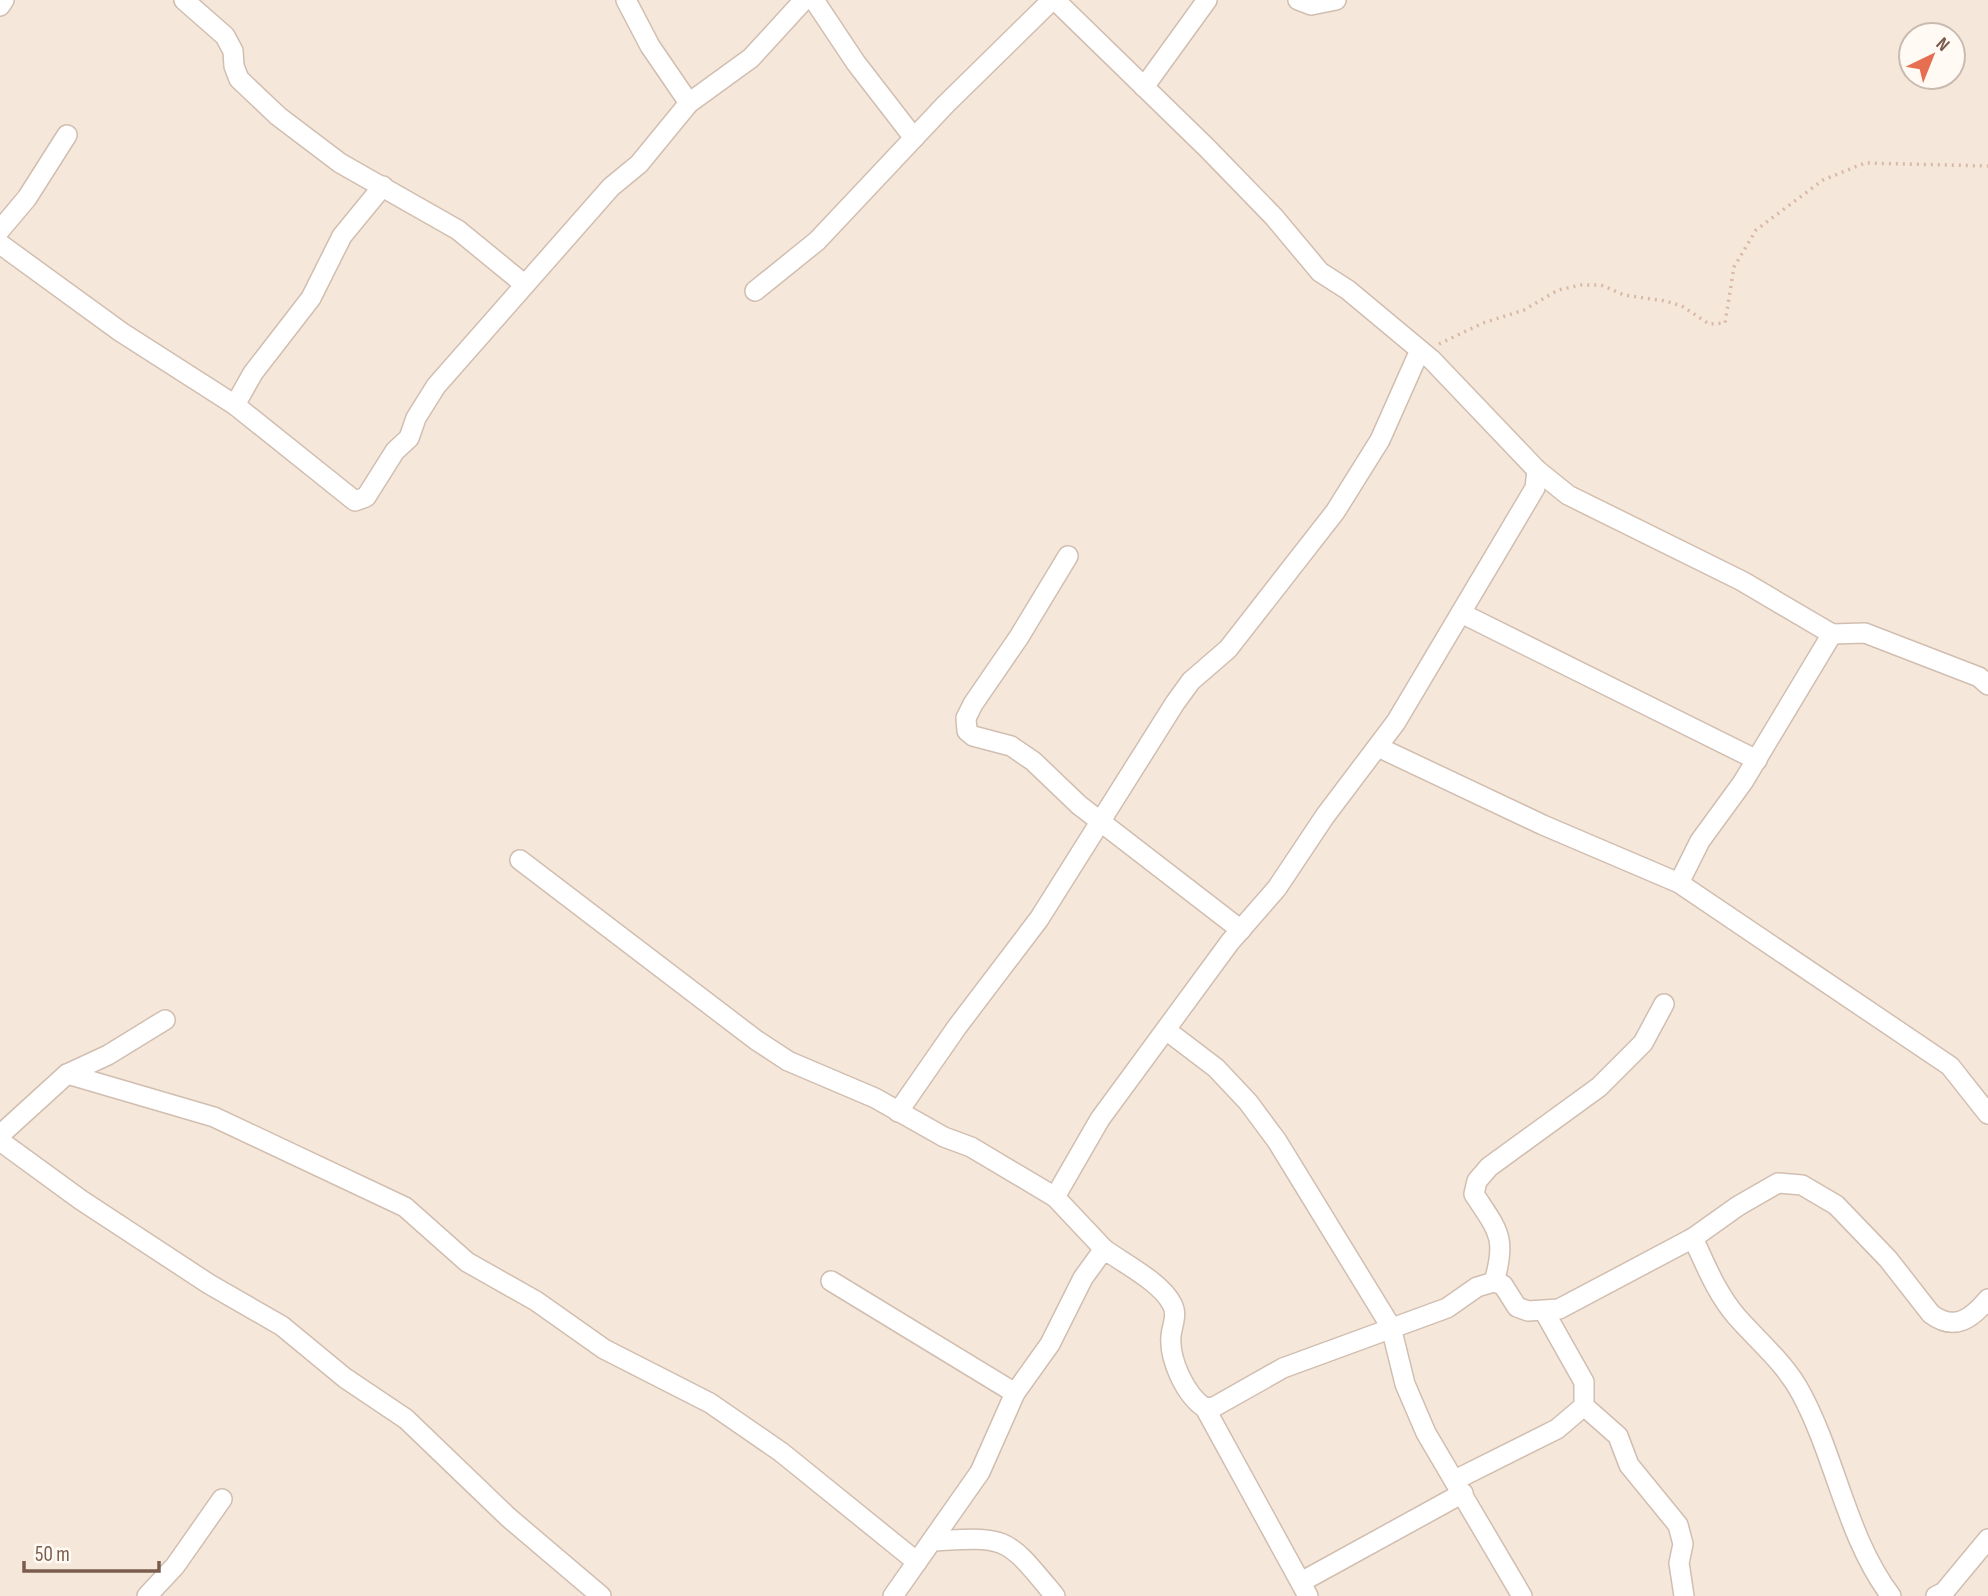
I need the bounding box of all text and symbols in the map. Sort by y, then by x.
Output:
north arrow [1897,21,1967,91]
text: N [1931,33,1954,57]
scale bar [24,1530,159,1574]
text: 50 m [35,1542,70,1567]

